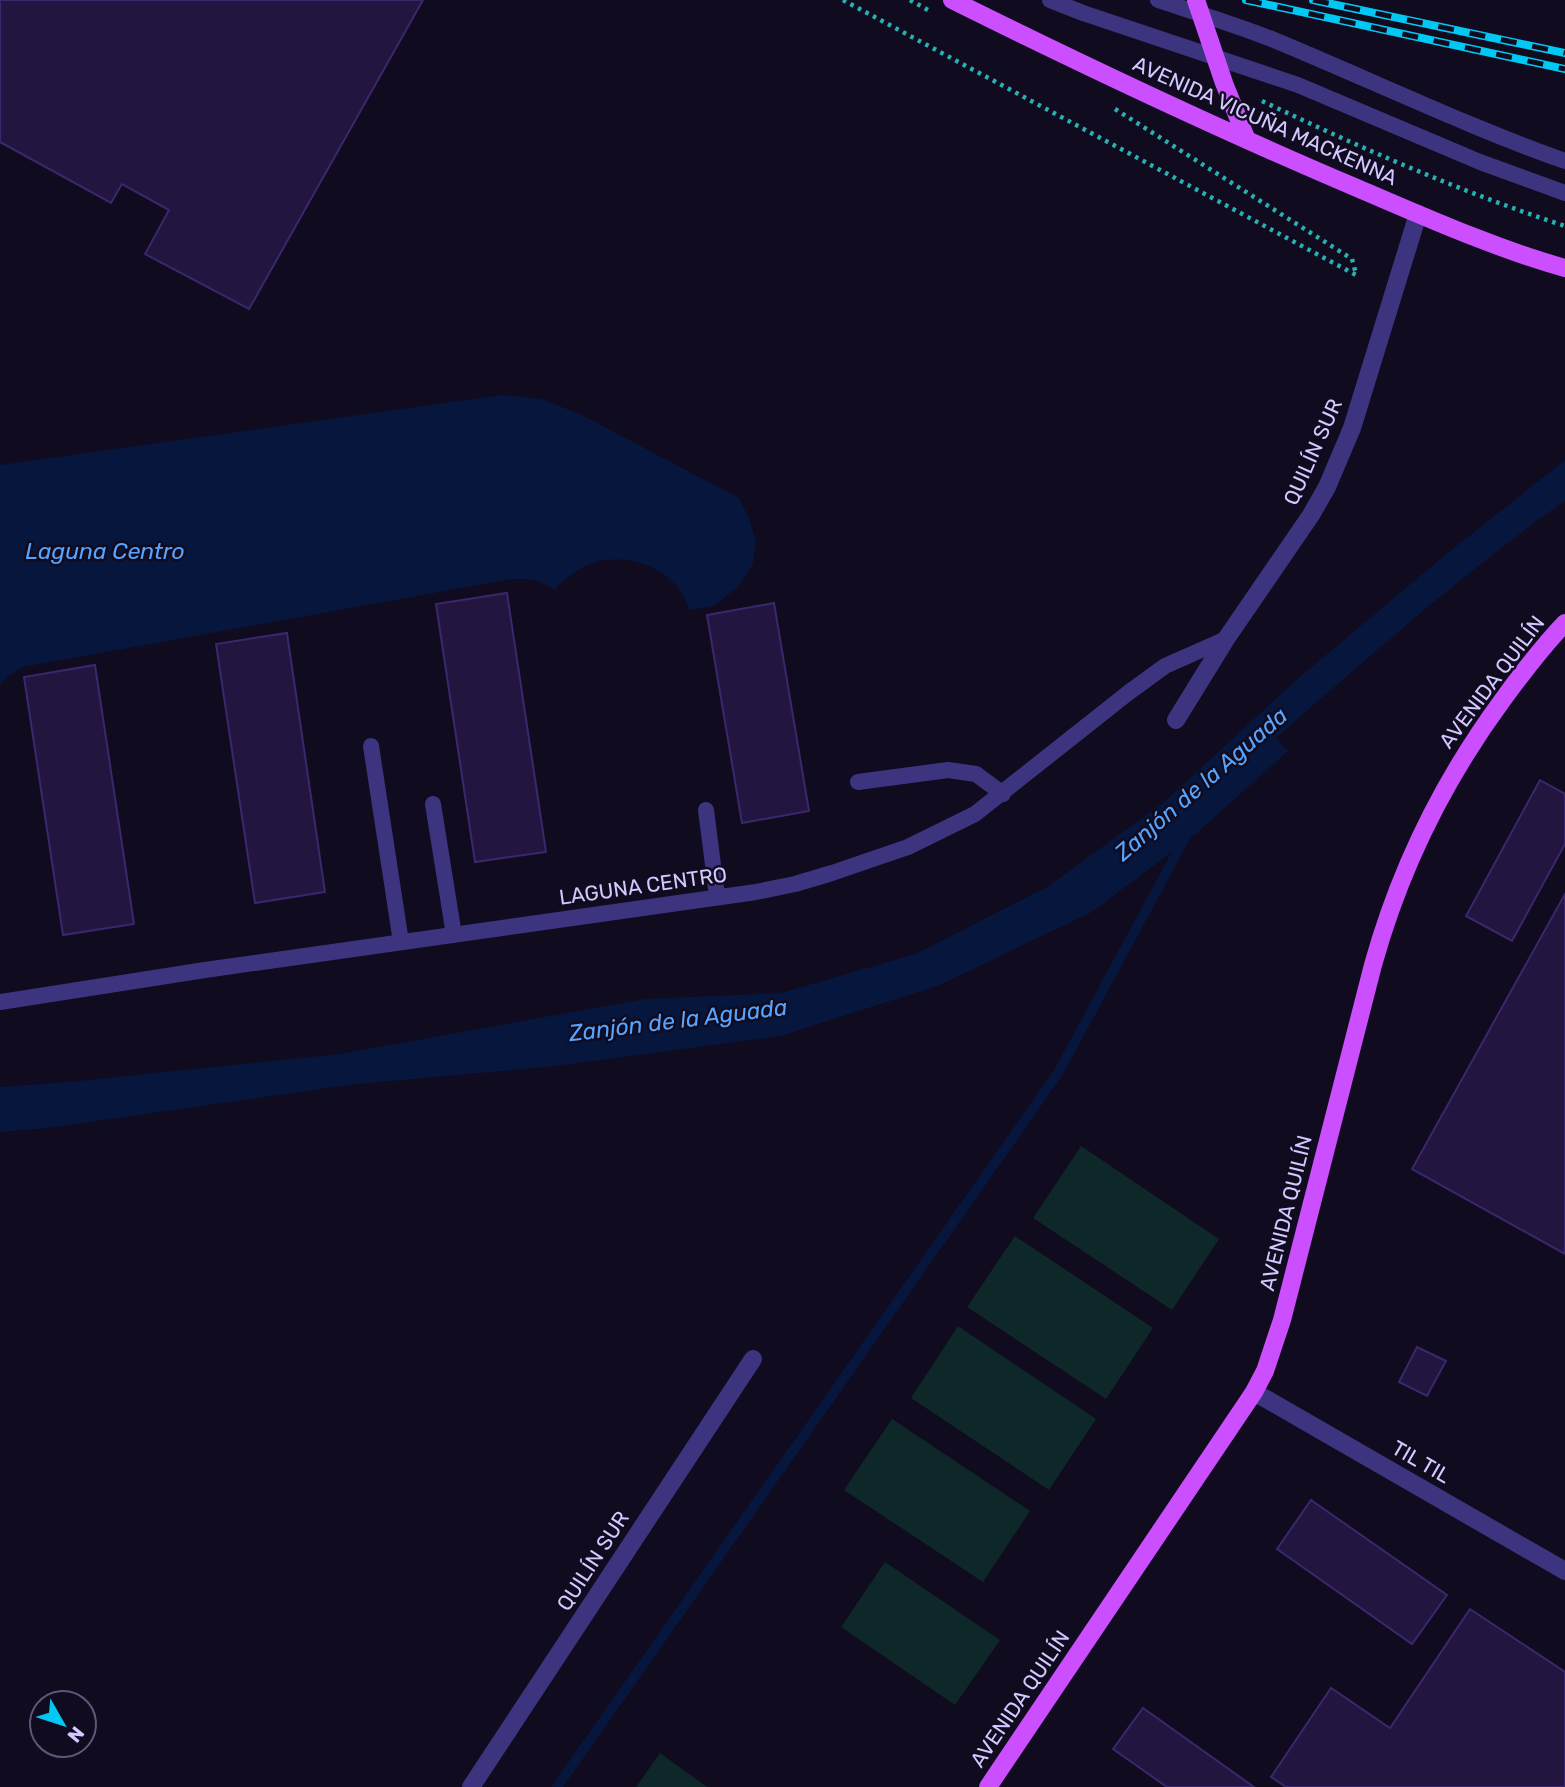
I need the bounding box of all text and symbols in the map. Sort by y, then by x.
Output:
street label: AVENIDA VICUÑA MACKENNA [1129,51,1401,190]
street label: QUILÍN SUR [1278,395,1347,509]
water label: Laguna Centro [25,537,185,565]
street label: AVENIDA QUILÍN [1434,610,1550,753]
water label: Zanjón de la Aguada [1108,701,1293,867]
street label: LAGUNA CENTRO [557,861,729,910]
water label: Zanjón de la Aguada [566,993,789,1047]
street label: AVENIDA QUILÍN [1254,1132,1317,1293]
street label: TIL TIL [1387,1435,1455,1488]
street label: QUILÍN SUR [551,1506,634,1615]
street label: AVENIDA QUILÍN [965,1626,1075,1772]
north arrow [28,1689,98,1759]
text: N [63,1722,89,1747]

